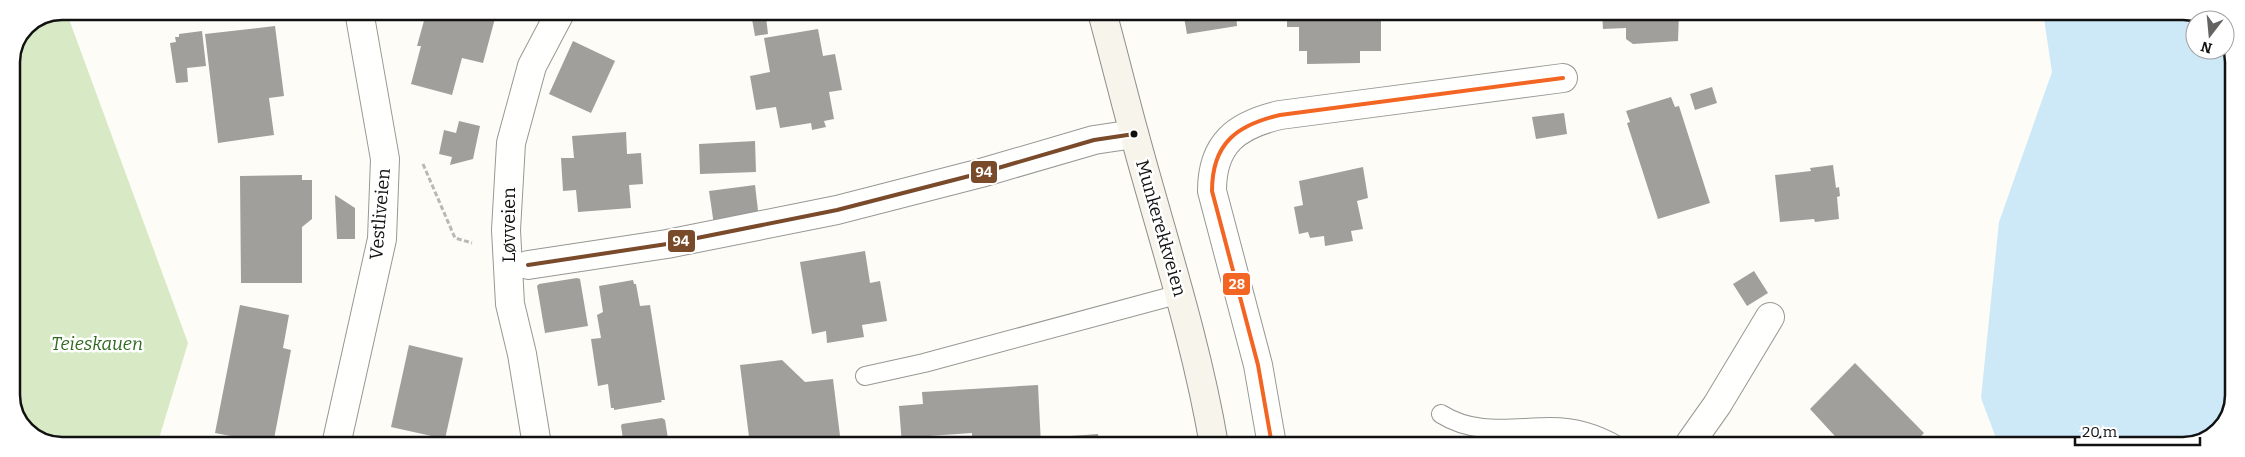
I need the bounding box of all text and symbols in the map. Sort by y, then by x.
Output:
north arrow [2185,10,2235,60]
text: N [2199,37,2214,57]
unlabelled marker [1129,129,1139,139]
street label: Munkerekkveien [1131,157,1191,299]
line badge: 94 [970,160,998,184]
text: 94 [976,164,993,181]
street label: Vestliveien [365,167,395,261]
street label: Løvveien [498,187,520,263]
line badge: 94 [667,229,696,253]
text: 94 [673,233,690,250]
line badge: 28 [1222,272,1251,296]
text: 28 [1229,276,1245,293]
park label: Teieskauen [51,333,143,355]
scale bar [2075,414,2200,446]
text: 20 m [2082,423,2118,441]

